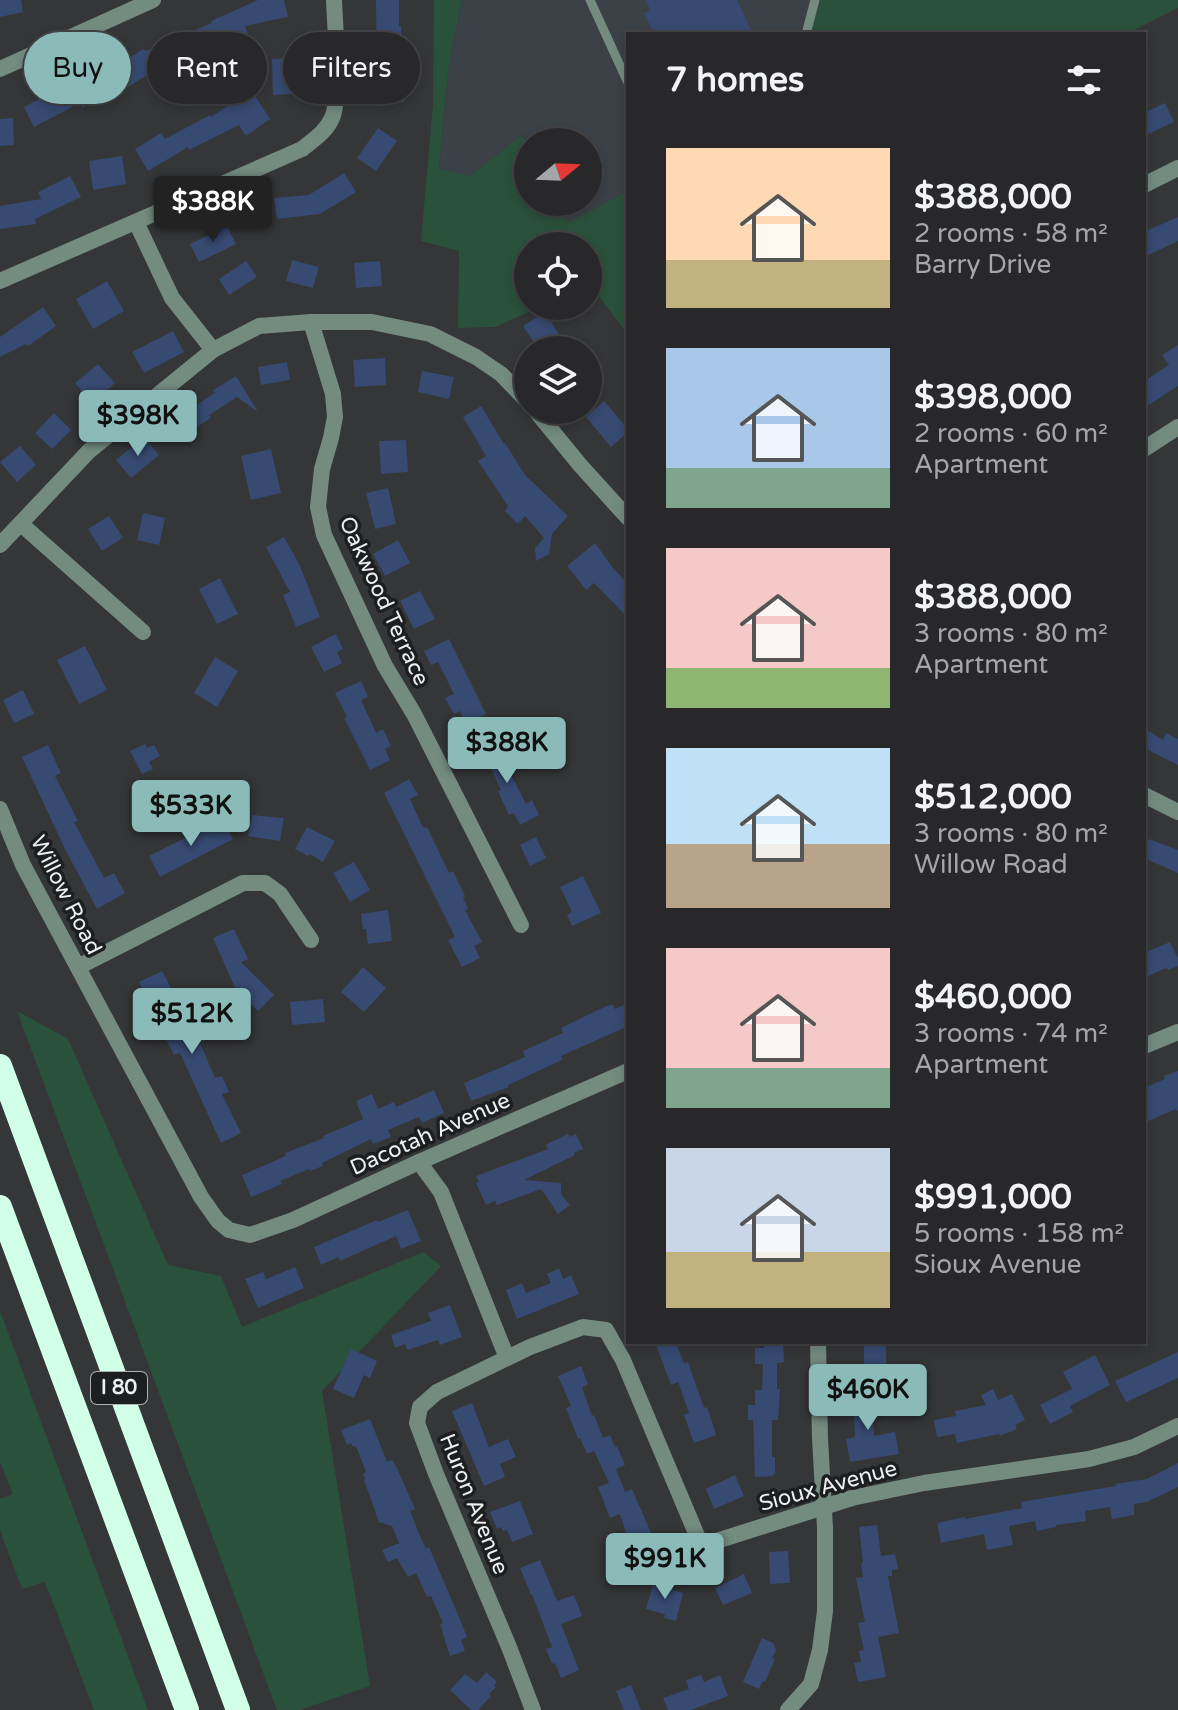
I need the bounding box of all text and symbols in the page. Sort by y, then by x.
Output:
chip: Buy [24,32,131,104]
chip: Rent [147,32,267,104]
chip: Filters [283,32,420,104]
icon: filters [1062,58,1106,102]
text: 7 homes [666,60,804,101]
north arrow [514,128,602,216]
map controls [514,128,602,424]
pin: $388K [157,176,269,244]
text: $388,000 [914,177,1072,218]
icon: home [730,180,826,276]
text: $388K [172,186,254,217]
text: 2 rooms · 58 m² [914,218,1108,249]
button: locate [514,232,602,320]
text: Barry Drive [914,249,1051,280]
button: layers [514,336,602,424]
text: $398,000 [914,377,1072,418]
icon: home [730,380,826,476]
pin: $398K [82,390,194,458]
text: $398K [97,400,179,431]
text: 2 rooms · 60 m² [914,418,1108,449]
text: Apartment [914,449,1048,480]
street label: Oakwood Terrace [333,512,435,690]
text: $388,000 [914,577,1072,618]
icon: home [730,580,826,676]
text: 3 rooms · 80 m² [914,618,1108,649]
text: Apartment [914,649,1048,680]
pin: $388K [451,717,563,785]
text: $388K [466,727,548,758]
text: $512,000 [914,777,1072,818]
pin: $533K [135,780,247,848]
icon: home [730,780,826,876]
text: $533K [150,790,232,821]
text: 3 rooms · 80 m² [914,818,1108,849]
street label: Willow Road [25,831,107,959]
text: Willow Road [914,849,1068,880]
text: $460,000 [914,977,1072,1018]
icon: home [730,980,826,1076]
pin: $512K [136,988,248,1056]
text: $512K [151,998,233,1029]
text: 3 rooms · 74 m² [914,1018,1108,1049]
text: Apartment [914,1049,1048,1080]
street label: Dacotah Avenue [346,1087,514,1181]
text: $991,000 [914,1177,1072,1218]
icon: home [730,1180,826,1276]
text: 5 rooms · 158 m² [914,1218,1124,1249]
text: Sioux Avenue [914,1249,1081,1280]
pin: $460K [812,1364,924,1432]
road number: I 80 [91,1372,147,1404]
text: $460K [827,1374,909,1405]
street label: Huron Avenue [434,1430,514,1578]
street label: Sioux Avenue [756,1455,900,1517]
pin: $991K [609,1533,721,1601]
text: $991K [624,1543,706,1574]

